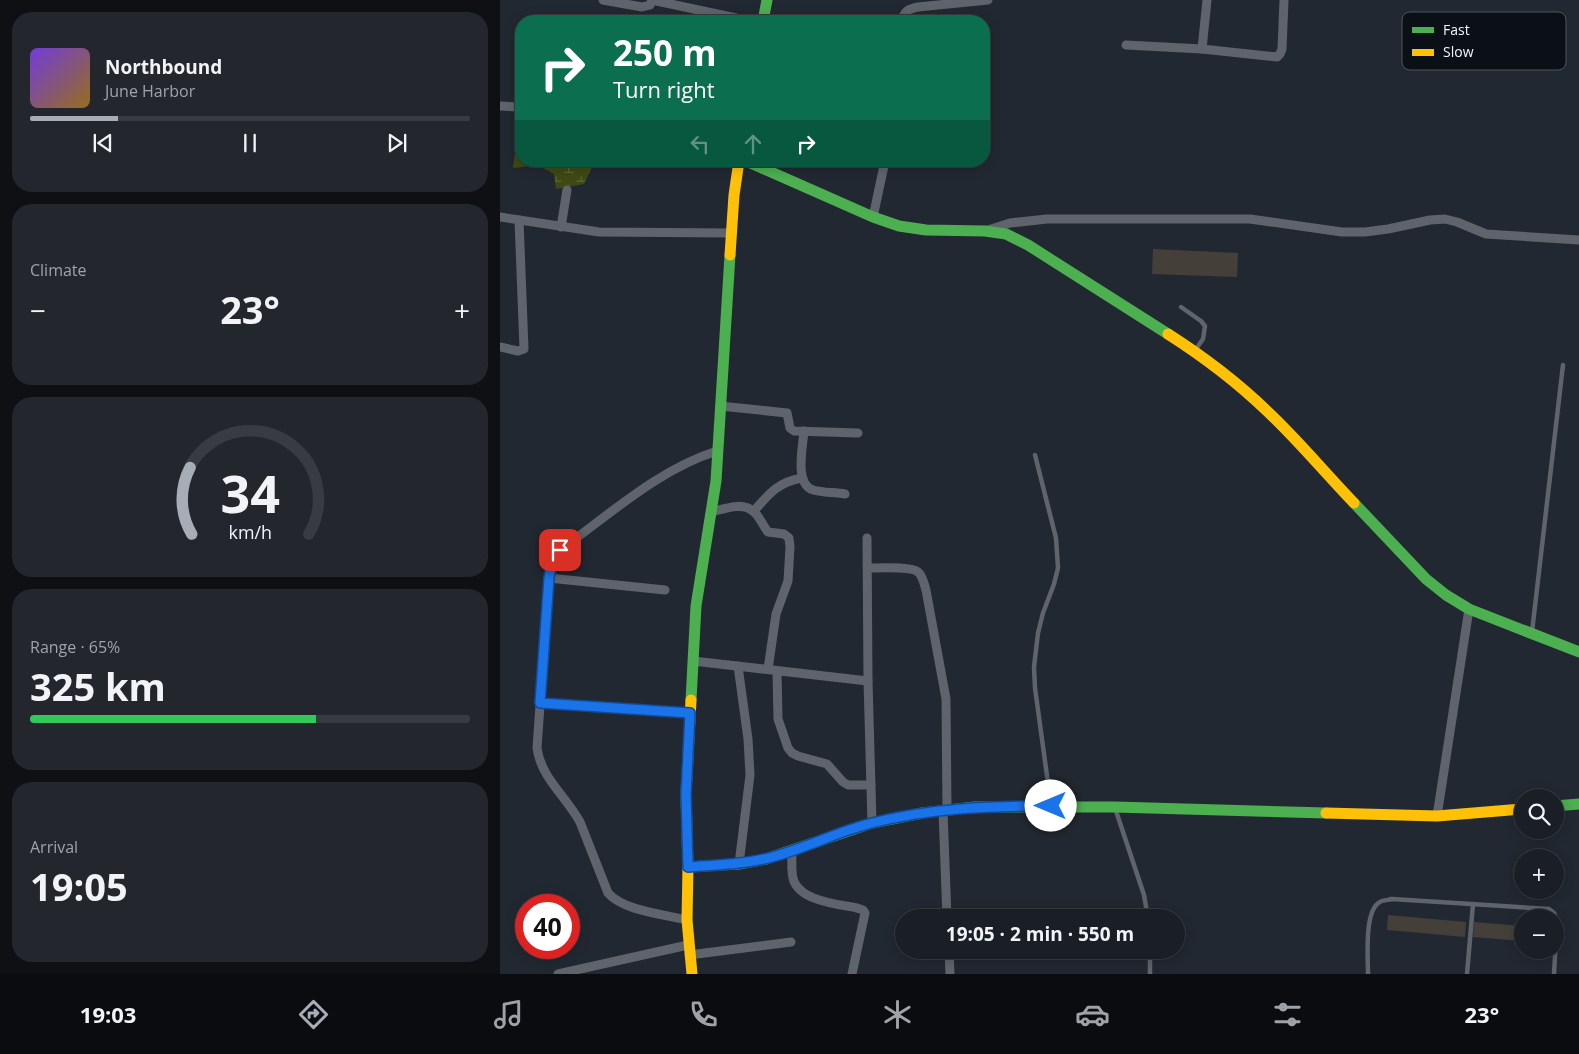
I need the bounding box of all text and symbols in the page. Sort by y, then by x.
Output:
legend [1402,12,1566,70]
text: Fast [1443,20,1470,39]
text: 250 m [613,29,717,76]
icon: right [530,35,595,100]
text: Slow [1443,42,1474,61]
text: Northbound [105,54,222,80]
text: Turn right [613,74,715,104]
text: June Harbor [105,80,195,102]
icon: previous [89,129,117,157]
icon: pause [236,129,264,157]
icon: next [383,129,411,157]
icon: left [686,130,714,158]
icon: ahead [739,130,767,158]
icon: right [792,130,820,158]
text: Climate [30,259,87,281]
text: 23° [220,283,280,335]
text: − [30,291,46,329]
text: + [454,291,470,329]
text: 34 [220,457,280,528]
text: km/h [228,520,272,544]
pin [539,529,581,571]
icon: arrive [546,536,574,564]
text: Range · 65% [30,636,120,658]
text: 325 km [30,660,166,712]
position arrow [1024,779,1076,831]
map controls [1514,789,1564,959]
button: search [1514,789,1564,839]
text: Arrival [30,836,78,858]
button: + [1514,849,1564,899]
text: 19:05 [30,860,128,912]
speed limit sign: 40 [515,894,580,959]
button: − [1514,909,1564,959]
text: 19:05 · 2 min · 550 m [946,921,1134,947]
icon: directions [296,997,331,1032]
icon: music [491,997,526,1032]
icon: phone [686,997,721,1032]
icon: climate [880,997,915,1032]
icon: car [1075,997,1110,1032]
icon: filters [1270,997,1305,1032]
text: 19:03 [80,999,136,1029]
text: 23° [1464,999,1499,1029]

